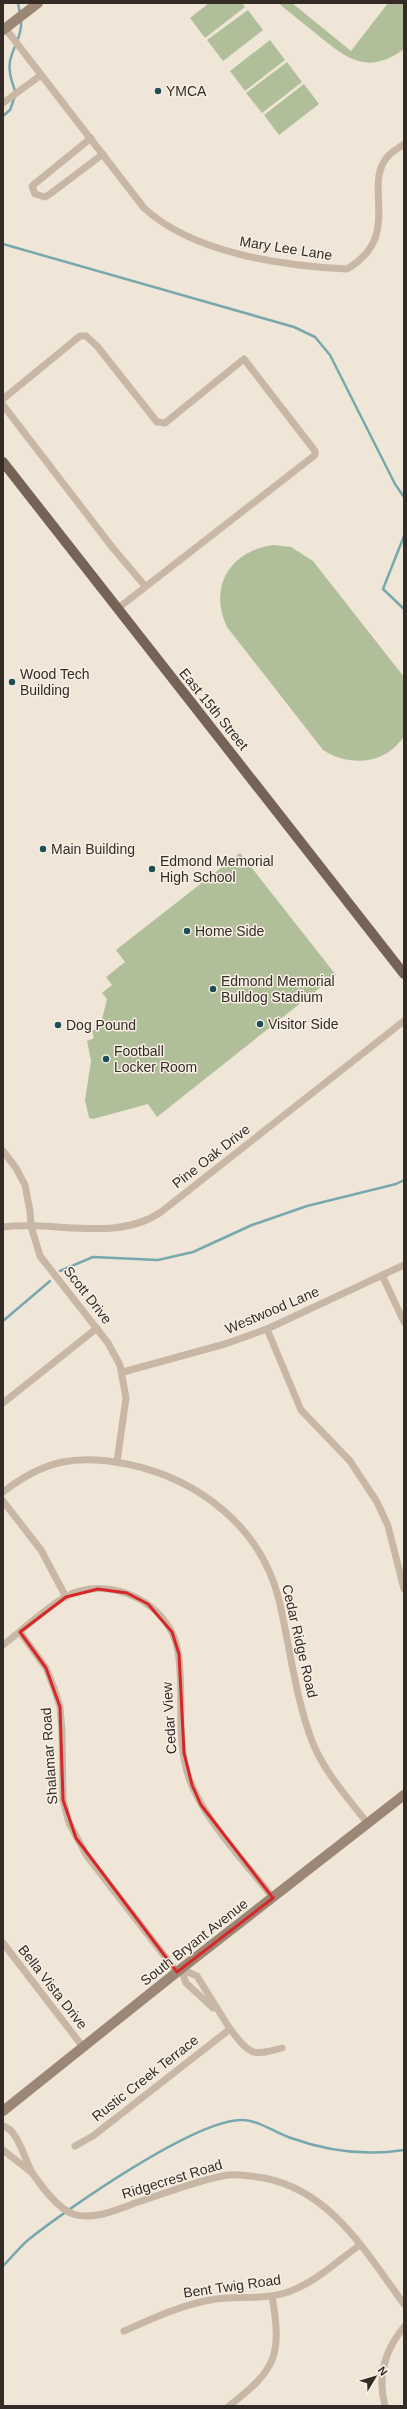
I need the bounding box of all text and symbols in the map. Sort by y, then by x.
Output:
place label: YMCA [166,83,207,99]
marker: YMCA [153,86,163,96]
street label: Mary Lee Lane [239,233,334,263]
street label: East 15th Street [176,665,252,753]
place label: Wood Tech Building [20,666,90,698]
marker: Wood Tech Building [7,677,17,687]
place label: Main Building [51,841,135,857]
marker: Main Building [38,844,48,854]
place label: Edmond Memorial High School [160,853,274,885]
marker: Edmond Memorial High School [147,864,157,874]
place label: Home Side [195,923,264,939]
marker: Home Side [182,926,192,936]
place label: Edmond Memorial Bulldog Stadium [221,973,335,1005]
marker: Edmond Memorial Bulldog Stadium [208,984,218,994]
place label: Visitor Side [268,1016,339,1032]
place label: Dog Pound [66,1017,136,1033]
marker: Visitor Side [255,1019,265,1029]
marker: Dog Pound [53,1020,63,1030]
place label: Football Locker Room [114,1043,197,1075]
marker: Football Locker Room [101,1054,111,1064]
street label: Pine Oak Drive [169,1121,253,1191]
street label: Scott Drive [61,1263,116,1327]
street label: Westwood Lane [223,1283,321,1337]
street label: Cedar Ridge Road [279,1583,321,1699]
street label: Cedar View [158,1681,179,1755]
street label: Shalamar Road [38,1707,60,1805]
street label: South Bryant Avenue [137,1895,251,1989]
street label: Bella Vista Drive [15,1942,91,2032]
street label: Rustic Creek Terrace [89,2031,201,2124]
street label: Ridgecrest Road [120,2156,224,2202]
street label: Bent Twig Road [182,2271,282,2301]
north arrow [355,2357,395,2397]
text: N [376,2364,390,2378]

